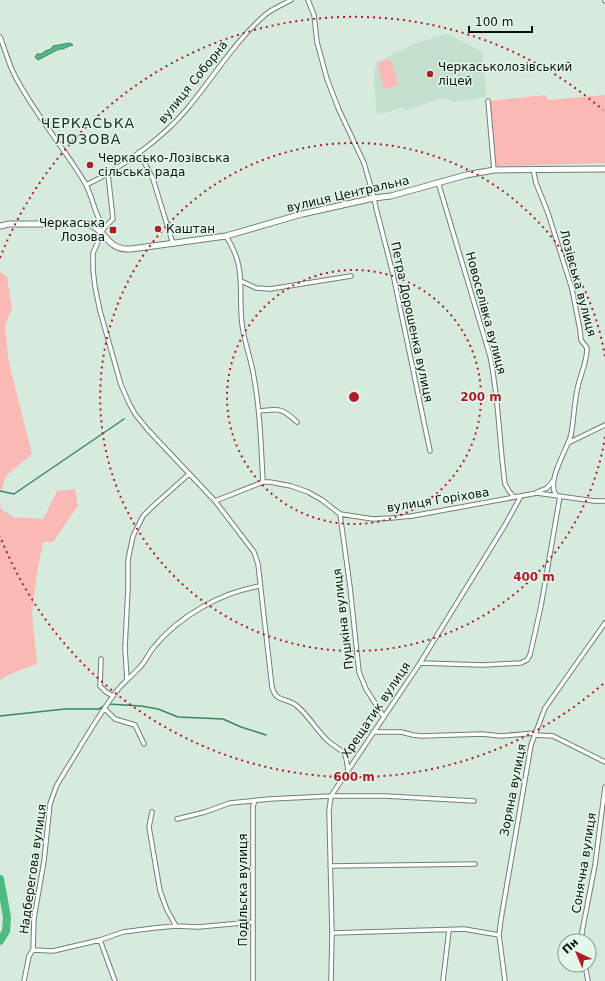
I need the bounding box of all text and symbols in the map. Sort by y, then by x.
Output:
scale bar [469,8,532,34]
text: 100 m [475,15,513,29]
street label: вулиця Соборна [155,38,231,126]
place label: Черкаськолозівський ліцей [438,60,572,88]
marker: Черкаськолозівський ліцей [425,69,435,79]
district label: ЧЕРКАСЬКА ЛОЗОВА [41,115,135,147]
place label: Черкасько-Лозівська сільська рада [98,151,230,179]
marker: Черкасько-Лозівська сільська рада [85,160,95,170]
street label: вулиця Центральна [285,173,411,215]
place label: Черкаська Лозова [39,216,105,244]
place label: Каштан [166,222,215,236]
marker: Каштан [153,224,163,234]
marker: Черкаська Лозова [108,225,118,235]
street label: Лозівська вулиця [557,228,599,338]
street label: Петра Дорошенка вулиця [388,241,436,403]
street label: Новоселівка вулиця [463,250,509,376]
centre of rings [347,390,361,404]
text: 200 m [460,390,502,404]
street label: вулиця Горіхова [386,485,490,515]
street label: Пушкіна вулиця [330,568,356,670]
text: 400 m [513,570,555,584]
street label: Хрещатик вулиця [339,659,413,761]
street label: Зоряна вулиця [497,743,529,837]
text: 600 m [333,770,375,784]
street label: Надберегова вулиця [17,803,49,935]
street label: Сонячна вулиця [569,812,599,914]
street label: Подільска вулиця [236,834,250,946]
north arrow [557,933,597,973]
text: Пн [560,936,581,957]

